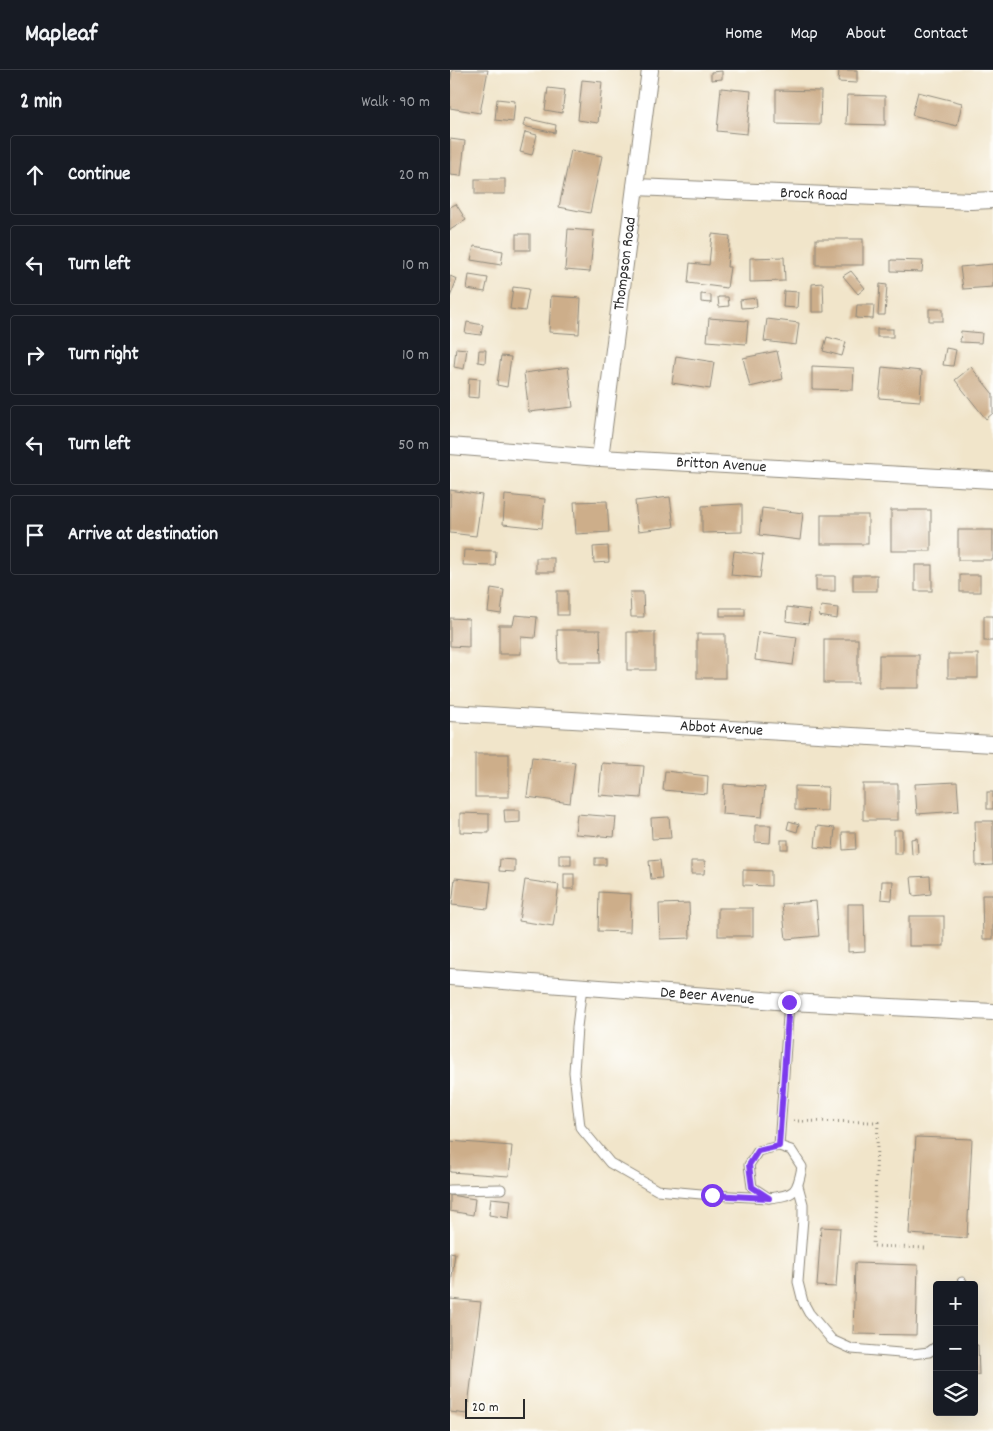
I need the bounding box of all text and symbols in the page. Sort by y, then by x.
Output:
text: Mapleaf [25,18,97,52]
text: Home [725,22,762,47]
text: Map [790,22,818,47]
text: About [846,22,886,47]
text: Contact [914,22,968,47]
text: 2 min [20,88,62,118]
text: Walk · 90 m [361,91,430,114]
icon: ahead [21,161,49,189]
text: Continue [68,162,130,189]
text: 20 m [399,164,429,187]
street label: Brock Road [780,182,848,207]
street label: Thompson Road [608,215,642,312]
icon: left [21,251,49,279]
text: Turn left [68,252,131,279]
text: 10 m [402,254,429,277]
icon: right [21,341,49,369]
text: Turn right [68,342,139,369]
text: 10 m [402,344,429,367]
icon: left [21,431,49,459]
text: Turn left [68,432,131,459]
text: 50 m [398,434,429,457]
street label: Britton Avenue [676,451,767,479]
icon: arrive [21,521,49,549]
text: Arrive at destination [68,522,218,549]
street label: Abbot Avenue [679,715,764,742]
street label: De Beer Avenue [660,981,755,1011]
route end [778,991,801,1014]
route start [701,1184,724,1207]
map controls [933,1281,978,1416]
button: + [933,1281,978,1326]
button: − [933,1326,978,1371]
button: layers [933,1371,978,1416]
scale bar [465,1396,525,1419]
text: 20 m [472,1398,499,1418]

